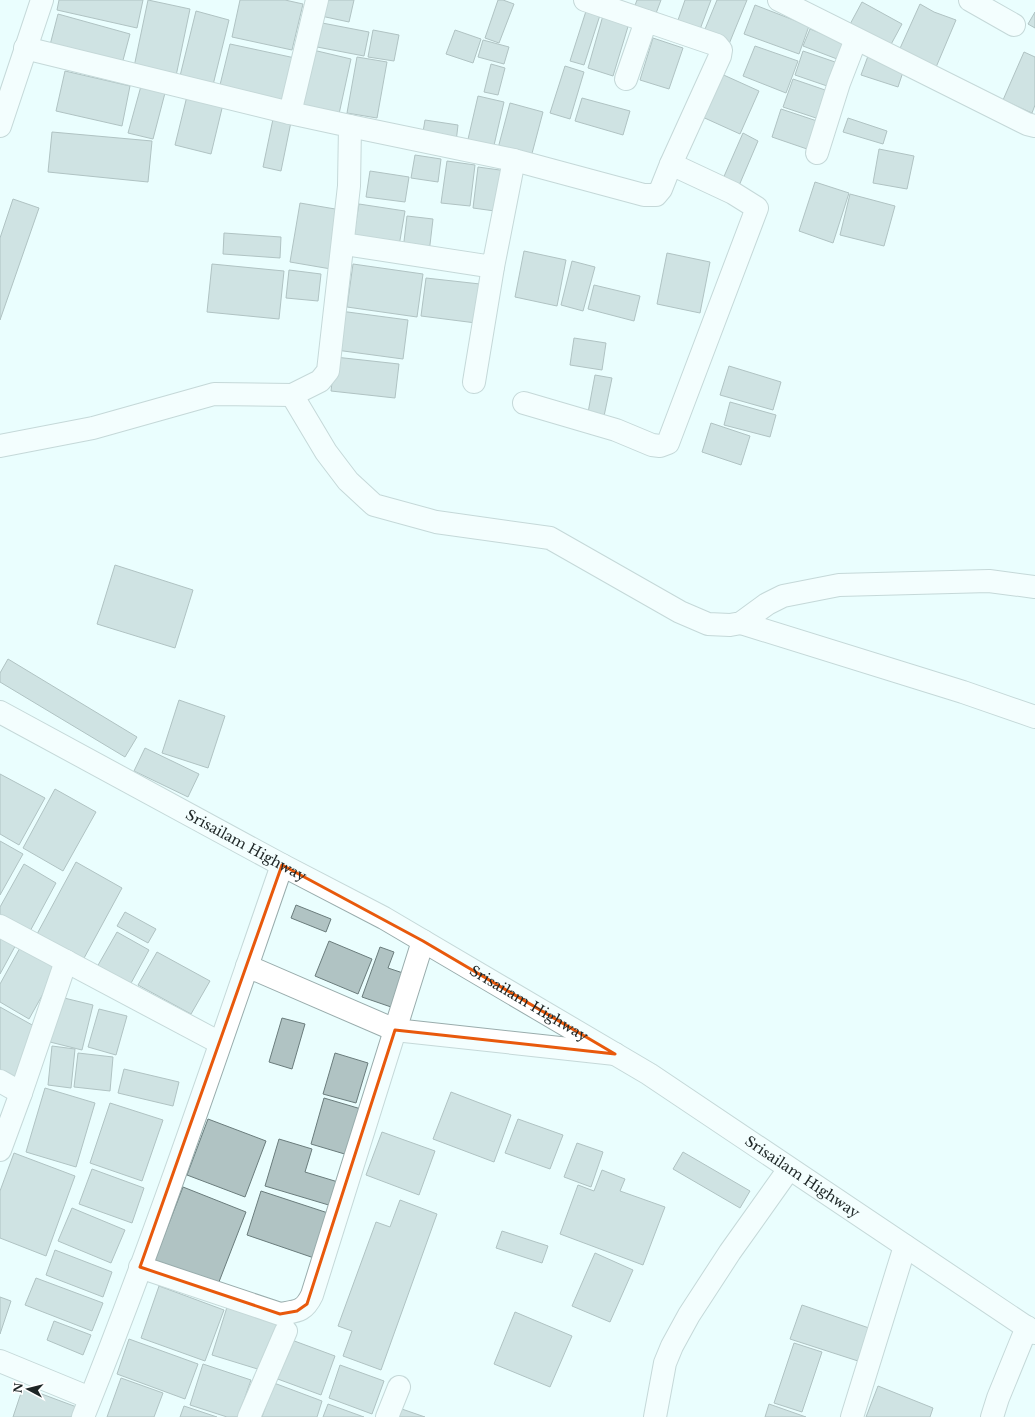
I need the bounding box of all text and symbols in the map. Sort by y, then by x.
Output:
street label: Srisailam Highway [183,806,310,885]
street label: Srisailam Highway [466,961,592,1045]
street label: Srisailam Highway [742,1132,863,1222]
north arrow [8,1369,48,1409]
text: N [10,1381,26,1394]

